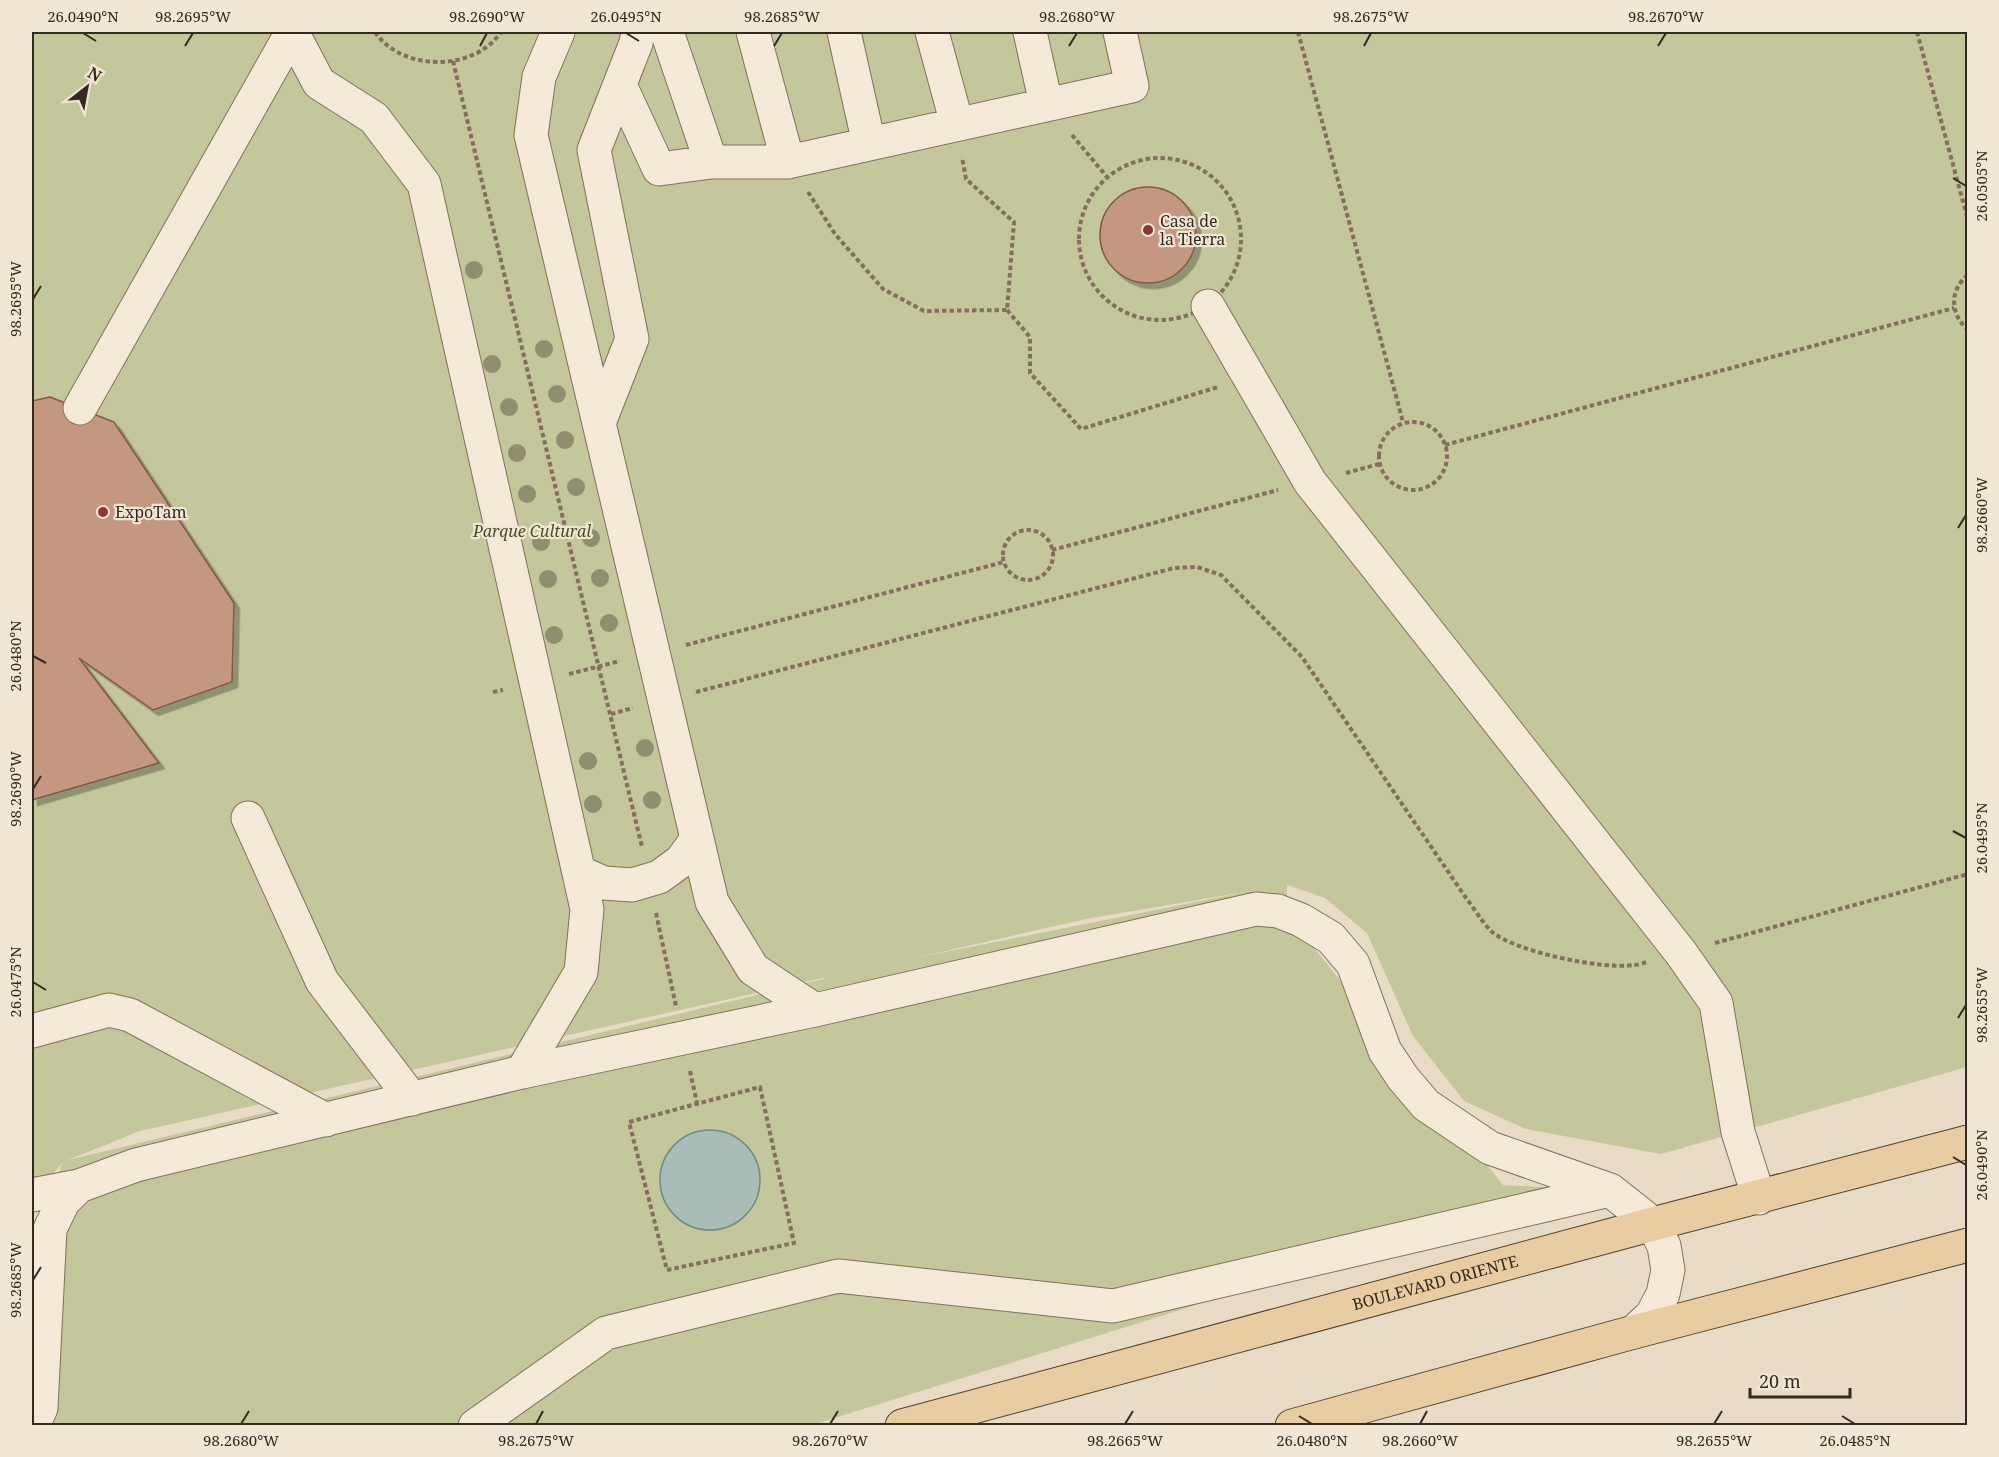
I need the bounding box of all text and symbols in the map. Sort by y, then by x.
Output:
text: 26.0490°N [47,6,119,26]
text: 98.2695°W [155,6,231,26]
text: 98.2690°W [449,6,525,26]
text: 26.0495°N [590,6,662,26]
text: 98.2685°W [744,6,820,26]
text: 98.2680°W [1039,6,1115,26]
text: 98.2675°W [1333,6,1409,26]
text: 98.2670°W [1628,6,1704,26]
north arrow [57,57,117,117]
text: N [84,61,106,87]
text: 26.0505°N [1971,150,1991,222]
place label: Casa de la Tierra [1160,210,1225,250]
marker: Casa de la Tierra [1141,223,1155,237]
text: 98.2695°W [5,261,25,337]
text: 98.2660°W [1971,477,1991,553]
place label: ExpoTam [115,501,187,523]
marker: ExpoTam [96,505,110,519]
park label: Parque Cultural [472,520,591,542]
text: 26.0480°N [5,620,25,692]
text: 98.2690°W [5,751,25,827]
text: 26.0495°N [1971,802,1991,874]
text: 26.0475°N [5,946,25,1018]
text: 98.2655°W [1971,967,1991,1043]
text: 26.0490°N [1971,1129,1991,1201]
text: 98.2685°W [5,1242,25,1318]
street label: BOULEVARD ORIENTE [1350,1250,1520,1315]
scale bar [1750,1361,1850,1399]
text: 20 m [1759,1369,1801,1393]
text: 98.2680°W [203,1430,279,1450]
text: 98.2675°W [498,1430,574,1450]
text: 98.2670°W [792,1430,868,1450]
text: 98.2665°W [1087,1430,1163,1450]
text: 26.0480°N [1276,1430,1348,1450]
text: 98.2660°W [1382,1430,1458,1450]
text: 98.2655°W [1676,1430,1752,1450]
text: 26.0485°N [1819,1430,1891,1450]

